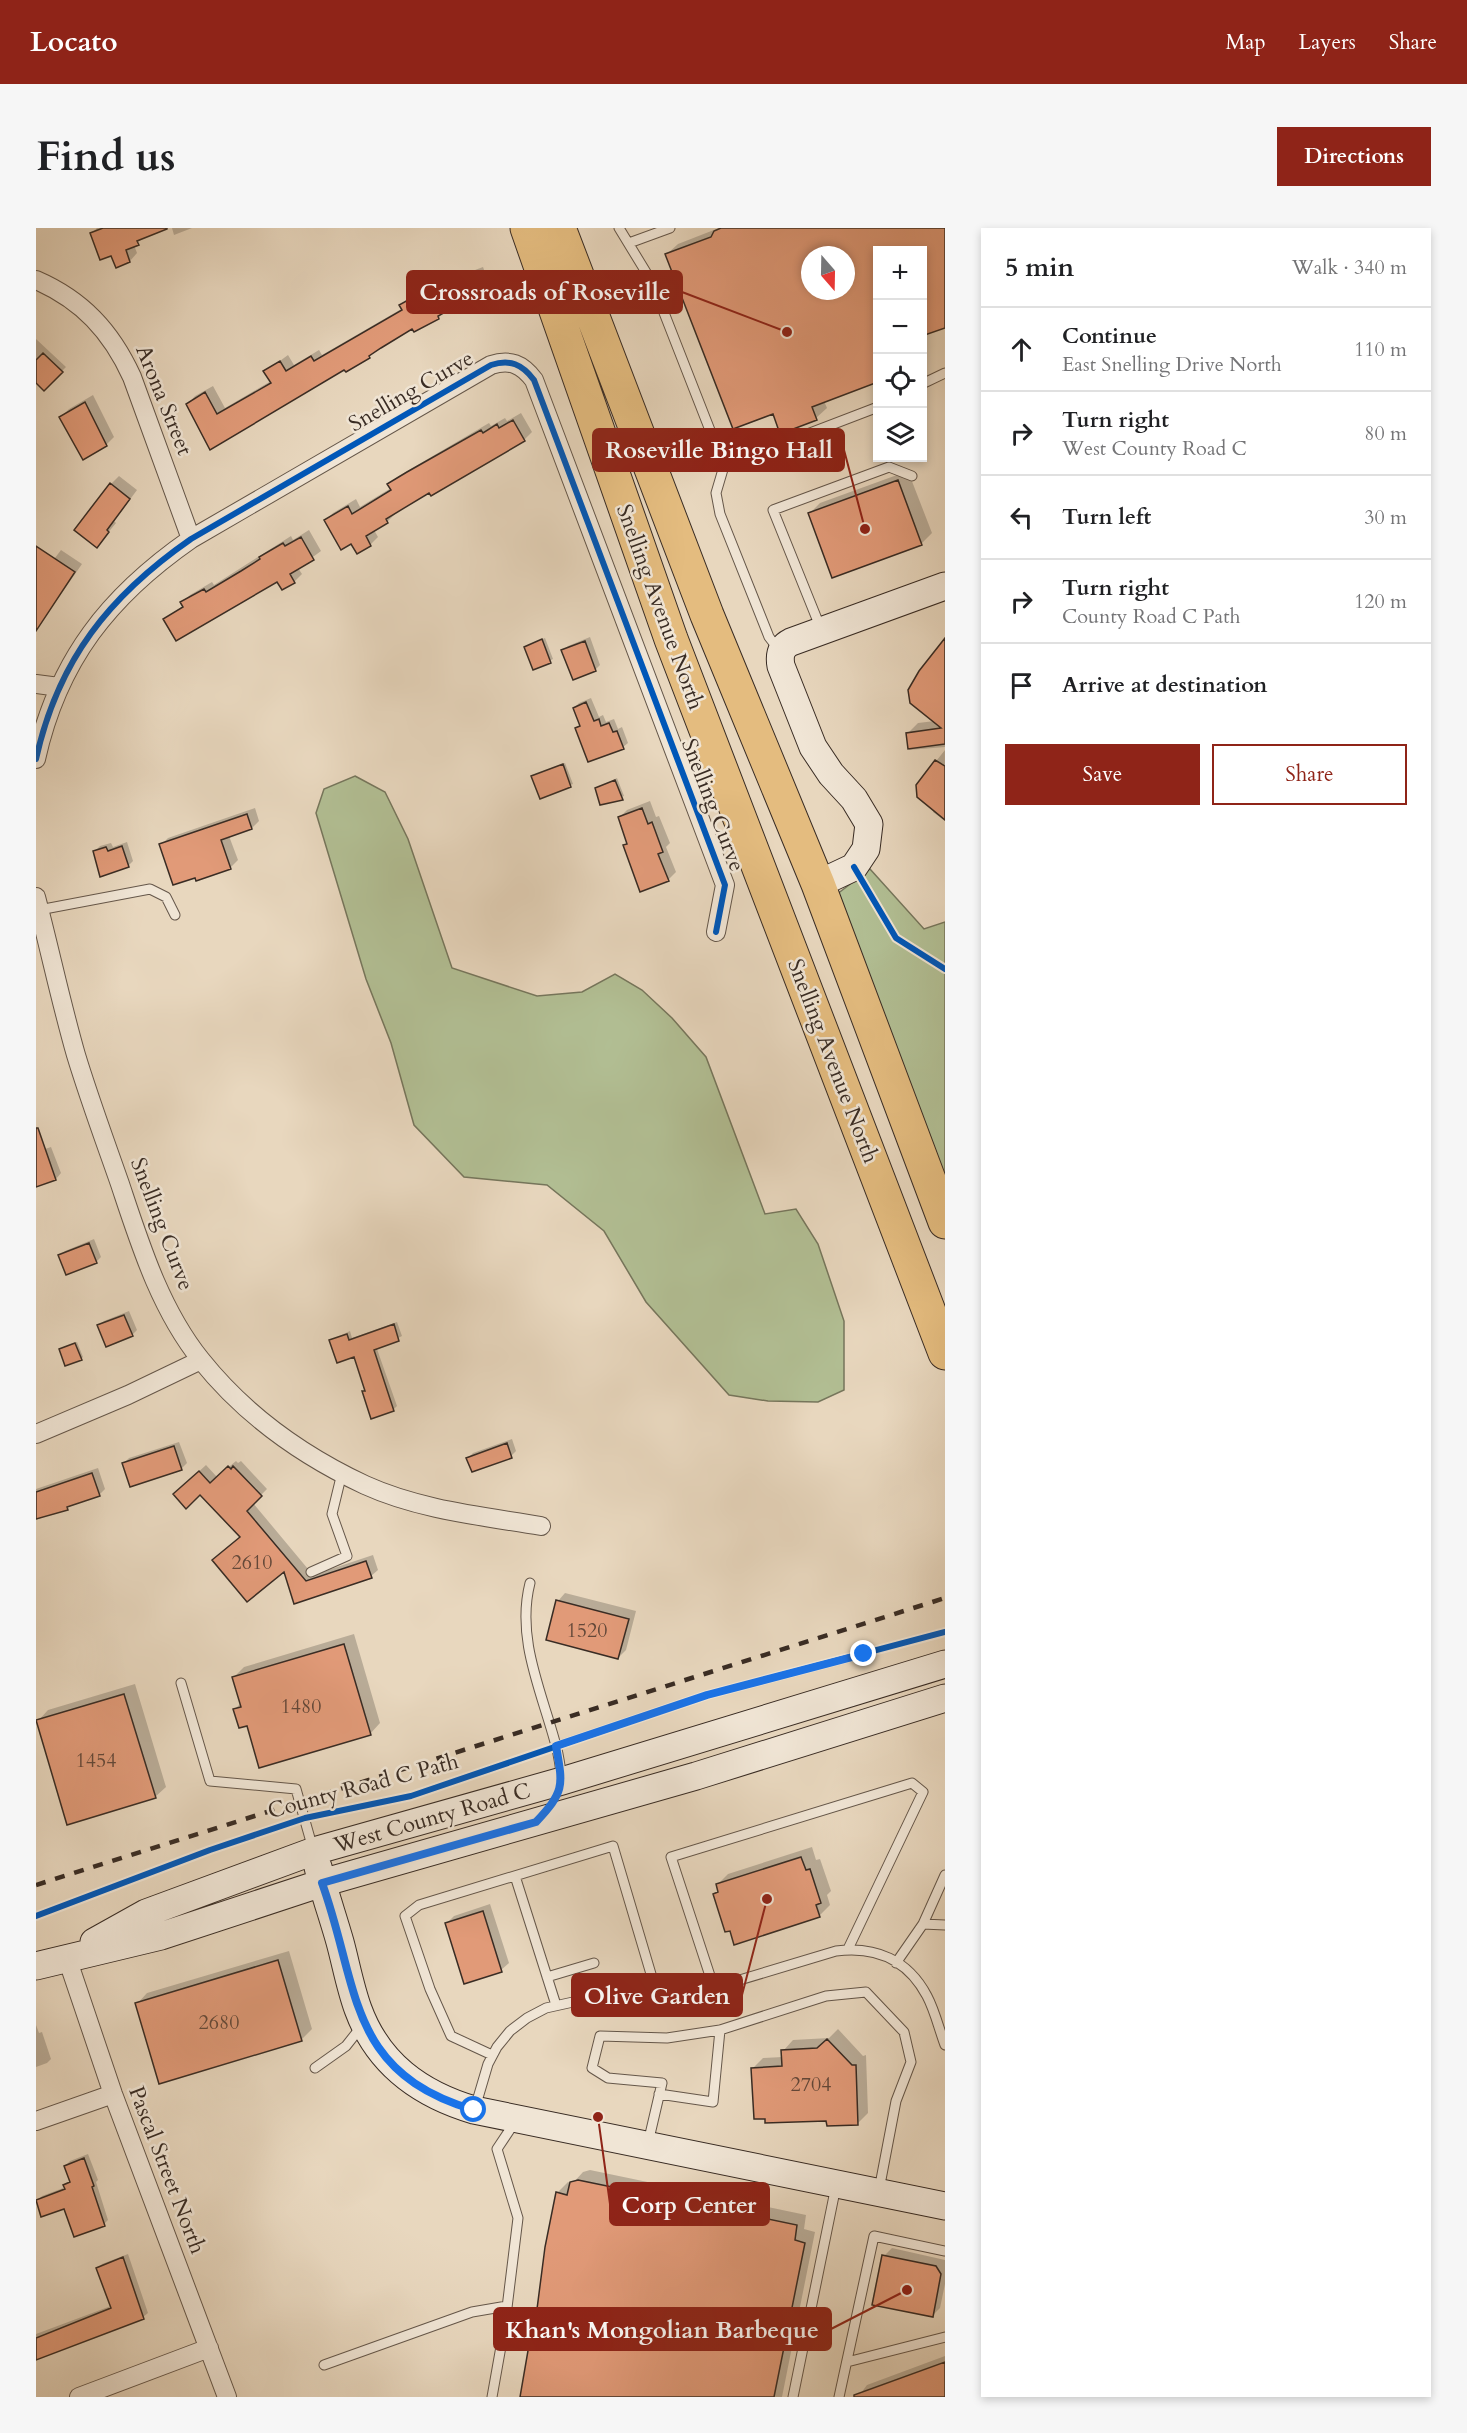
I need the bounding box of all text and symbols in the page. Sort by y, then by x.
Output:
text: Locato [30,23,118,61]
text: Map [1226,28,1266,57]
text: Layers [1299,28,1356,57]
text: Share [1389,28,1437,57]
button: Directions [1277,127,1431,186]
text: Find us [36,128,176,185]
north arrow [801,246,855,300]
map controls [873,246,927,462]
button: + [873,246,927,300]
text: 5 min [1005,250,1074,285]
text: Walk · 340 m [1292,254,1407,281]
callout: Crossroads of Roseville [407,271,682,313]
text: Crossroads of Roseville [419,276,671,309]
button: − [873,300,927,354]
text: Continue [1062,321,1157,351]
icon: ahead [1005,333,1038,366]
text: 110 m [1354,336,1407,363]
street label: Arona Street [128,340,200,460]
street label: Snelling Curve [343,343,479,439]
text: East Snelling Drive North [1062,351,1282,378]
button: locate [873,354,927,408]
text: Turn right [1062,405,1169,435]
button: layers [873,408,927,462]
icon: right [1005,417,1038,450]
text: 80 m [1364,420,1407,447]
callout: Roseville Bingo Hall [593,429,844,471]
text: Roseville Bingo Hall [605,434,833,467]
text: West County Road C [1062,435,1247,462]
street label: Snelling Avenue North [609,500,711,714]
icon: left [1005,501,1038,534]
text: Turn left [1062,502,1151,532]
text: 30 m [1364,504,1407,531]
text: Turn right [1062,573,1169,603]
icon: right [1005,585,1038,618]
text: 120 m [1354,588,1407,615]
text: County Road C Path [1062,603,1240,630]
icon: arrive [1005,669,1038,702]
text: Arrive at destination [1062,670,1267,700]
street label: Snelling Curve [674,734,752,876]
button: Save [1005,744,1200,805]
button: Share [1212,744,1407,805]
street label: Snelling Avenue North [780,955,886,1167]
street label: Snelling Curve [123,1153,201,1295]
house number: 2610 [232,1549,272,1576]
house number: 1520 [567,1617,607,1644]
route end [850,1640,876,1666]
house number: 1480 [281,1693,321,1720]
street label: County Road C Path [264,1746,462,1826]
house number: 1454 [76,1747,116,1774]
street label: West County Road C [329,1776,534,1861]
callout: Olive Garden [572,1974,742,2016]
text: Olive Garden [584,1980,731,2013]
house number: 2680 [199,2009,239,2036]
house number: 2704 [791,2071,831,2098]
street label: Pascal Street North [121,2082,213,2258]
route start [460,2096,486,2122]
callout: Corp Center [610,2183,769,2225]
text: Corp Center [622,2189,757,2222]
callout: Khan's Mongolian Barbeque [494,2308,831,2350]
text: Khan's Mongolian Barbeque [505,2314,819,2347]

